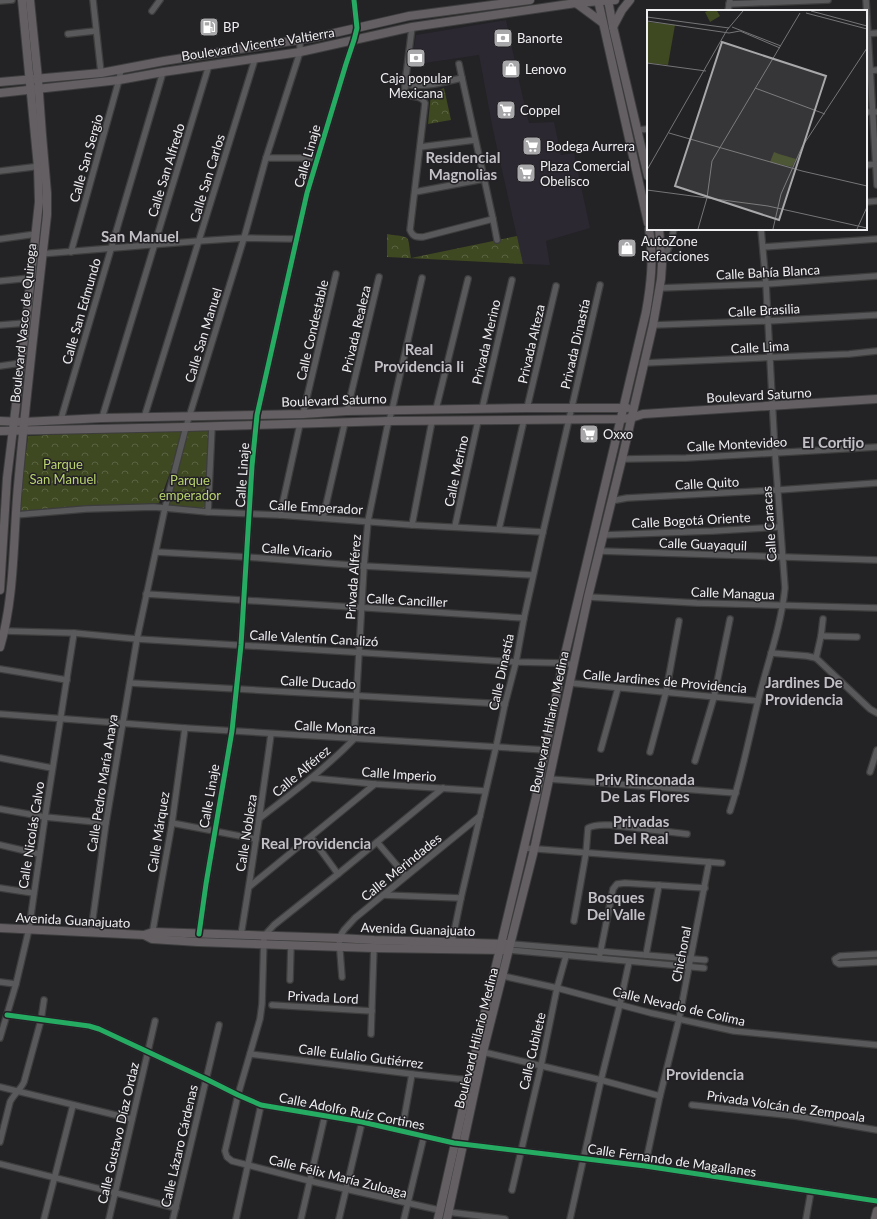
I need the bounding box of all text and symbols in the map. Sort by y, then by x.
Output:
inset map [647,10,867,230]
fuel station icon: BP [198,16,220,38]
place label: BP [223,19,239,35]
street label: Boulevard Vicente Valtierra [180,24,336,64]
bank icon: Banorte [492,27,514,49]
place label: Banorte [517,30,563,46]
bank icon: Caja popular Mexicana [405,47,427,69]
shop icon: Lenovo [500,58,522,80]
place label: Lenovo [525,61,566,77]
place label: Caja popular Mexicana [380,70,452,101]
supermarket icon: Coppel [495,99,517,121]
place label: Coppel [520,102,560,118]
street label: Calle San Sergio [66,112,106,204]
street label: Calle San Alfredo [144,121,188,219]
street label: Calle Linaje [290,122,324,189]
street label: Calle San Carlos [186,132,228,224]
supermarket icon: Bodega Aurrera [521,135,543,157]
place label: Bodega Aurrera [546,138,635,154]
district label: Residencial Magnolias [426,148,500,183]
place label: Plaza Comercial Obelisco [540,158,630,189]
supermarket icon: Plaza Comercial Obelisco [515,162,537,184]
district label: San Manuel [101,227,179,245]
place label: AutoZone Refacciones [641,233,709,264]
shop icon: AutoZone Refacciones [616,237,638,259]
street label: Boulevard Vasco de Quiroga [7,242,39,404]
street label: Calle San Edmundo [58,256,104,366]
street label: Calle Bahía Blanca [716,261,820,283]
street label: Calle Condestable [293,278,331,382]
street label: Privada Realeza [338,284,374,374]
street label: Calle San Manuel [181,286,225,384]
street label: Privada Dinastía [557,297,593,391]
street label: Privada Merino [468,298,504,386]
street label: Calle Brasilia [728,300,800,320]
street label: Privada Alteza [514,303,548,385]
street label: Calle Lima [730,337,790,357]
district label: Real Providencia Ii [374,340,464,375]
street label: Boulevard Saturno [706,384,812,406]
street label: Boulevard Saturno [281,390,387,410]
supermarket icon: Oxxo [578,423,600,445]
place label: Oxxo [603,426,633,442]
street label: Calle Montevideo [686,433,788,455]
district label: El Cortijo [802,433,864,451]
street label: Calle Merino [441,434,471,508]
street label: Calle Linaje [232,442,252,508]
park label: Parque San Manuel [30,456,96,487]
park label: Parque emperador [159,472,221,503]
street label: Calle Quito [675,473,739,493]
street label: Calle Caracas [758,485,780,562]
street label: Calle Emperador [269,497,364,517]
street label: Calle Bogotá Oriente [631,509,751,531]
street label: Privada Alférez [342,534,364,620]
street label: Calle Guayaquil [659,534,747,554]
street label: Calle Vicario [261,540,333,560]
street label: Calle Managua [691,584,775,602]
street label: Calle Canciller [366,590,448,610]
street label: Calle Valentín Canalizó [249,627,379,649]
street label: Calle Dinastía [485,632,517,712]
street label: Boulevard Hilario Medina [526,650,572,794]
street label: Calle Jardines de Providencia [582,666,748,696]
street label: Calle Ducado [280,672,356,692]
district label: Jardines De Providencia [765,673,843,708]
street label: Calle Pedro María Anaya [83,713,121,853]
street label: Calle Monarca [294,717,376,737]
street label: Calle Alférez [269,742,334,800]
street label: Calle Linaje [195,762,223,829]
street label: Calle Imperio [361,763,437,785]
district label: Priv Rinconada De Las Flores [595,770,695,805]
street label: Calle Nicolás Calvo [15,780,47,890]
street label: Calle Márquez [144,790,172,874]
street label: Calle Nobleza [232,793,260,873]
district label: Privadas Del Real [613,812,670,847]
street label: Calle Merindades [358,829,445,904]
district label: Real Providencia [261,834,371,852]
district label: Bosques Del Valle [587,888,645,923]
street label: Avenida Guanajuato [15,909,131,931]
street label: Avenida Guanajuato [360,919,476,939]
street label: Chichonal [668,925,694,983]
street label: Boulevard Hilario Medina [451,966,501,1110]
street label: Calle Nevado de Colima [611,983,747,1029]
street label: Privada Lord [287,987,359,1007]
street label: Calle Cubilete [515,1011,549,1091]
street label: Calle Eulalio Gutiérrez [298,1040,425,1072]
street label: Calle Gustavo Díaz Ordaz [94,1061,142,1205]
district label: Providencia [666,1065,744,1083]
street label: Calle Lázaro Cárdenas [157,1083,201,1209]
street label: Privada Volcán de Zempoala [706,1087,866,1125]
street label: Calle Adolfo Ruíz Cortines [278,1089,427,1133]
street label: Calle Fernando de Magallanes [587,1140,758,1180]
street label: Calle Félix María Zuloaga [267,1151,409,1201]

